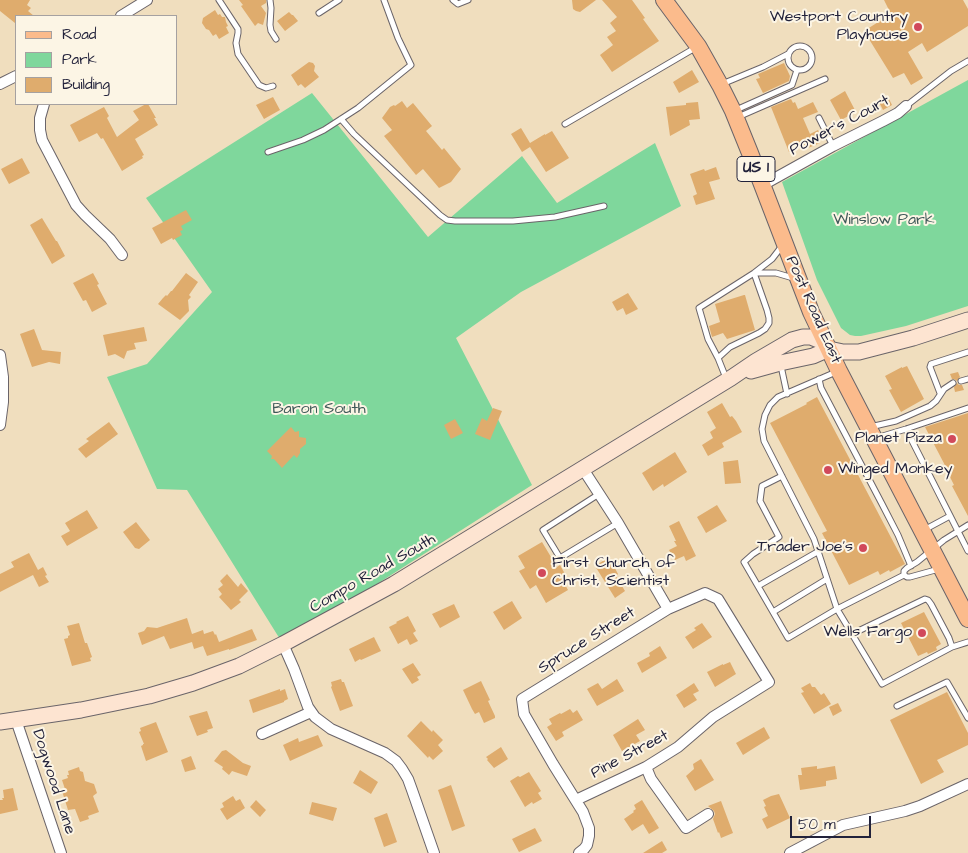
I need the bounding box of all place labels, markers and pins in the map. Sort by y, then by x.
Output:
place label: Westport Country Playhouse [770,8,908,46]
marker: Westport Country Playhouse [912,21,924,33]
place label: Planet Pizza [855,429,942,449]
marker: Planet Pizza [946,433,958,445]
place label: Winged Monkey [838,460,952,480]
marker: Winged Monkey [822,464,834,476]
place label: Trader Joe's [757,538,853,558]
marker: Trader Joe's [857,542,869,554]
place label: First Church of Christ, Scientist [552,554,674,592]
marker: First Church of Christ, Scientist [536,567,548,579]
place label: Wells Fargo [824,623,912,643]
marker: Wells Fargo [916,627,928,639]

